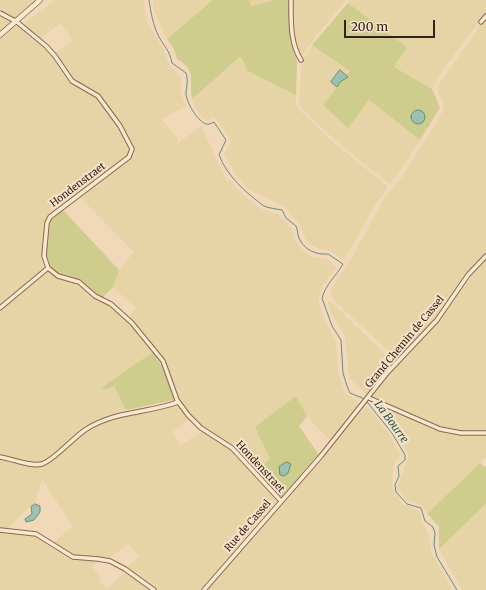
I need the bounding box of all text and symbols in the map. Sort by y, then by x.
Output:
scale bar [346,12,437,38]
text: 200 m [351,19,388,34]
street label: Hondenstraet [48,160,108,210]
street label: Grand Chemin de Cassel [363,294,447,390]
water label: La Bourre [371,398,411,446]
street label: Hondenstraet [233,439,287,495]
street label: Rue de Cassel [222,498,274,554]

